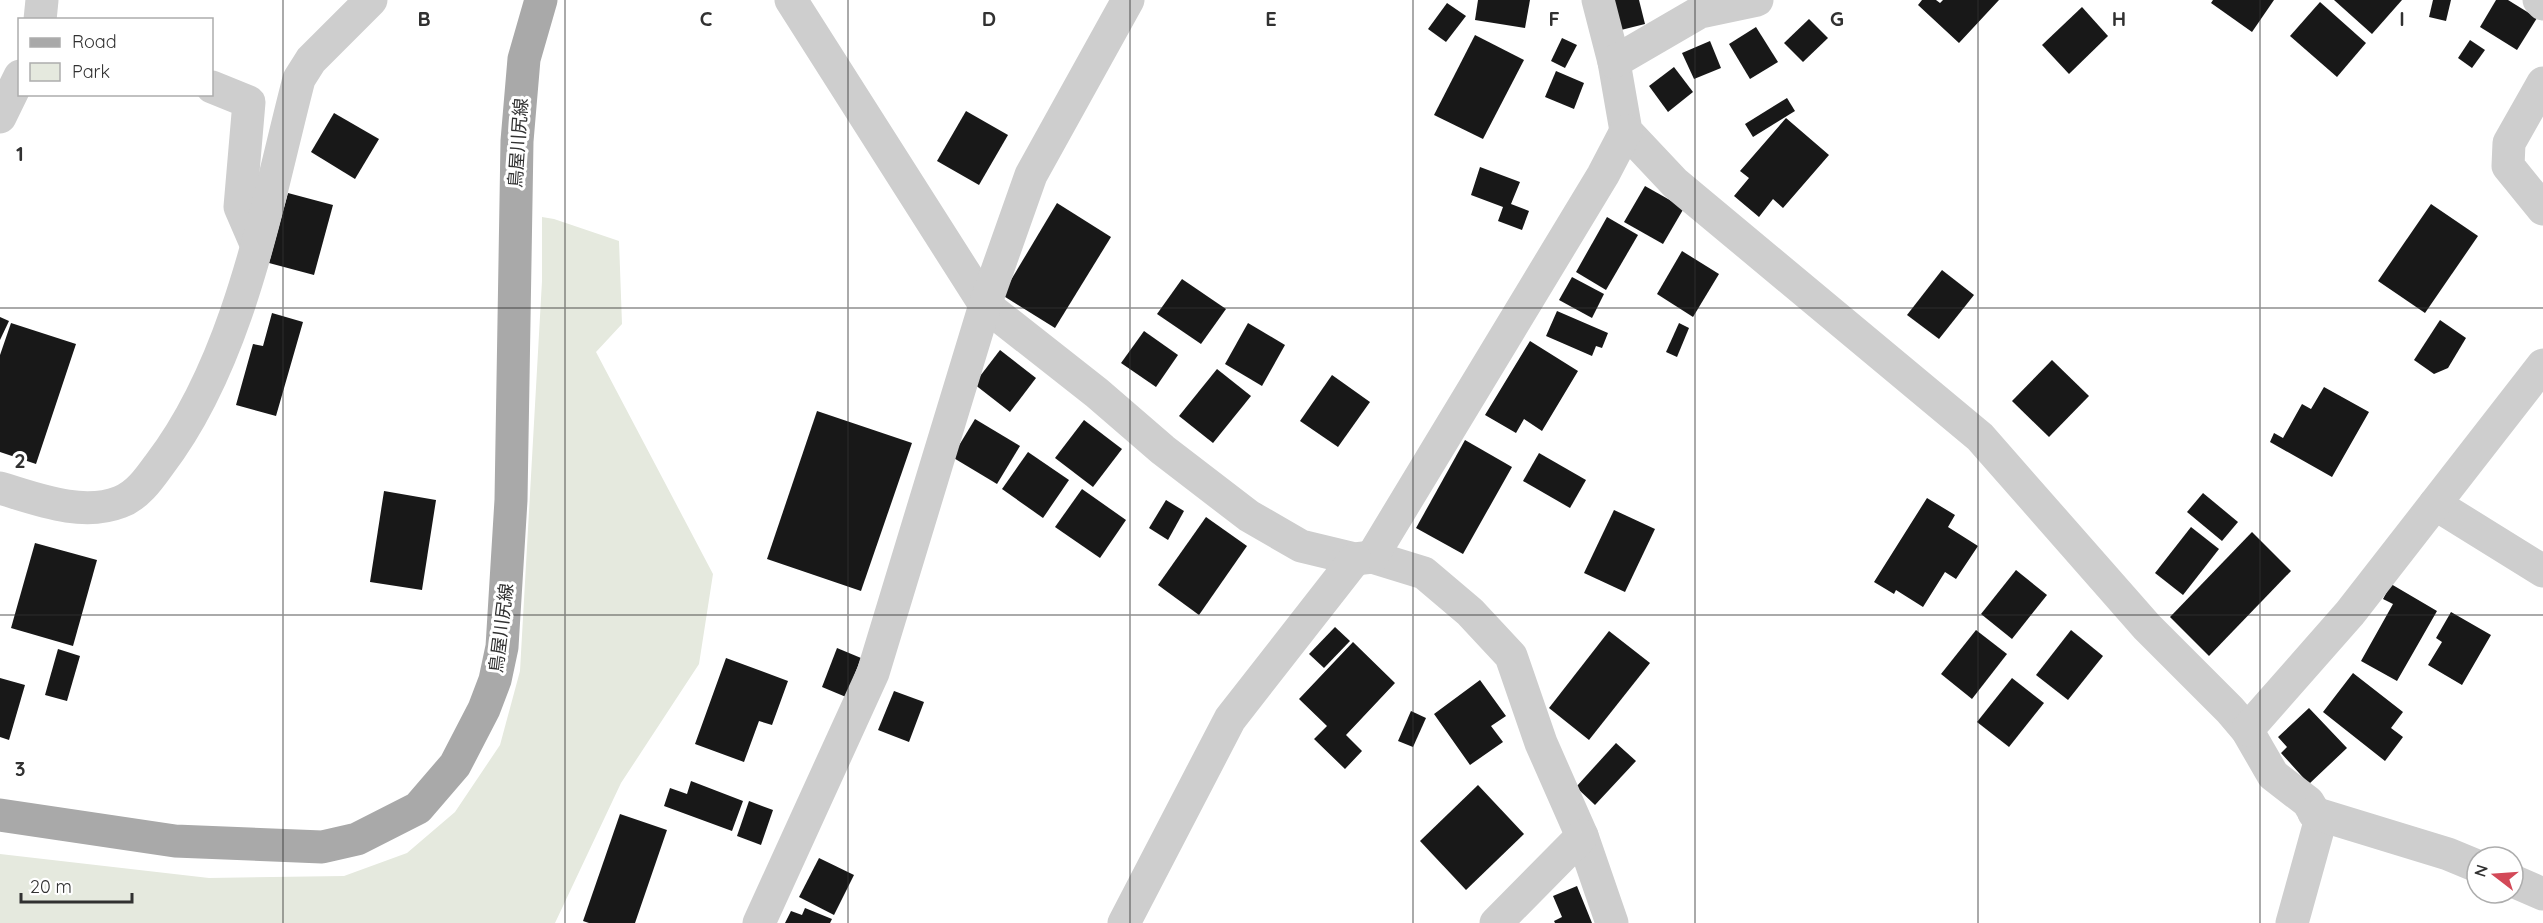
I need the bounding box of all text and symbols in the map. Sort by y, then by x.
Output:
text: B [417,6,431,31]
text: C [700,6,713,31]
text: D [982,6,996,31]
text: E [1265,6,1277,31]
text: F [1548,6,1560,31]
text: G [1830,6,1844,31]
text: H [2112,6,2126,31]
text: I [2399,6,2405,31]
legend [18,18,213,96]
text: Road [72,30,117,53]
text: Park [72,60,110,83]
street label: 鳥屋川尻線 [503,97,533,189]
text: 1 [16,141,24,166]
text: 2 [14,448,26,473]
street label: 鳥屋川尻線 [484,582,518,674]
text: 3 [15,756,25,781]
north arrow [2465,845,2525,905]
text: N [2469,862,2492,879]
scale bar [21,866,132,904]
text: 20 m [30,875,72,898]

